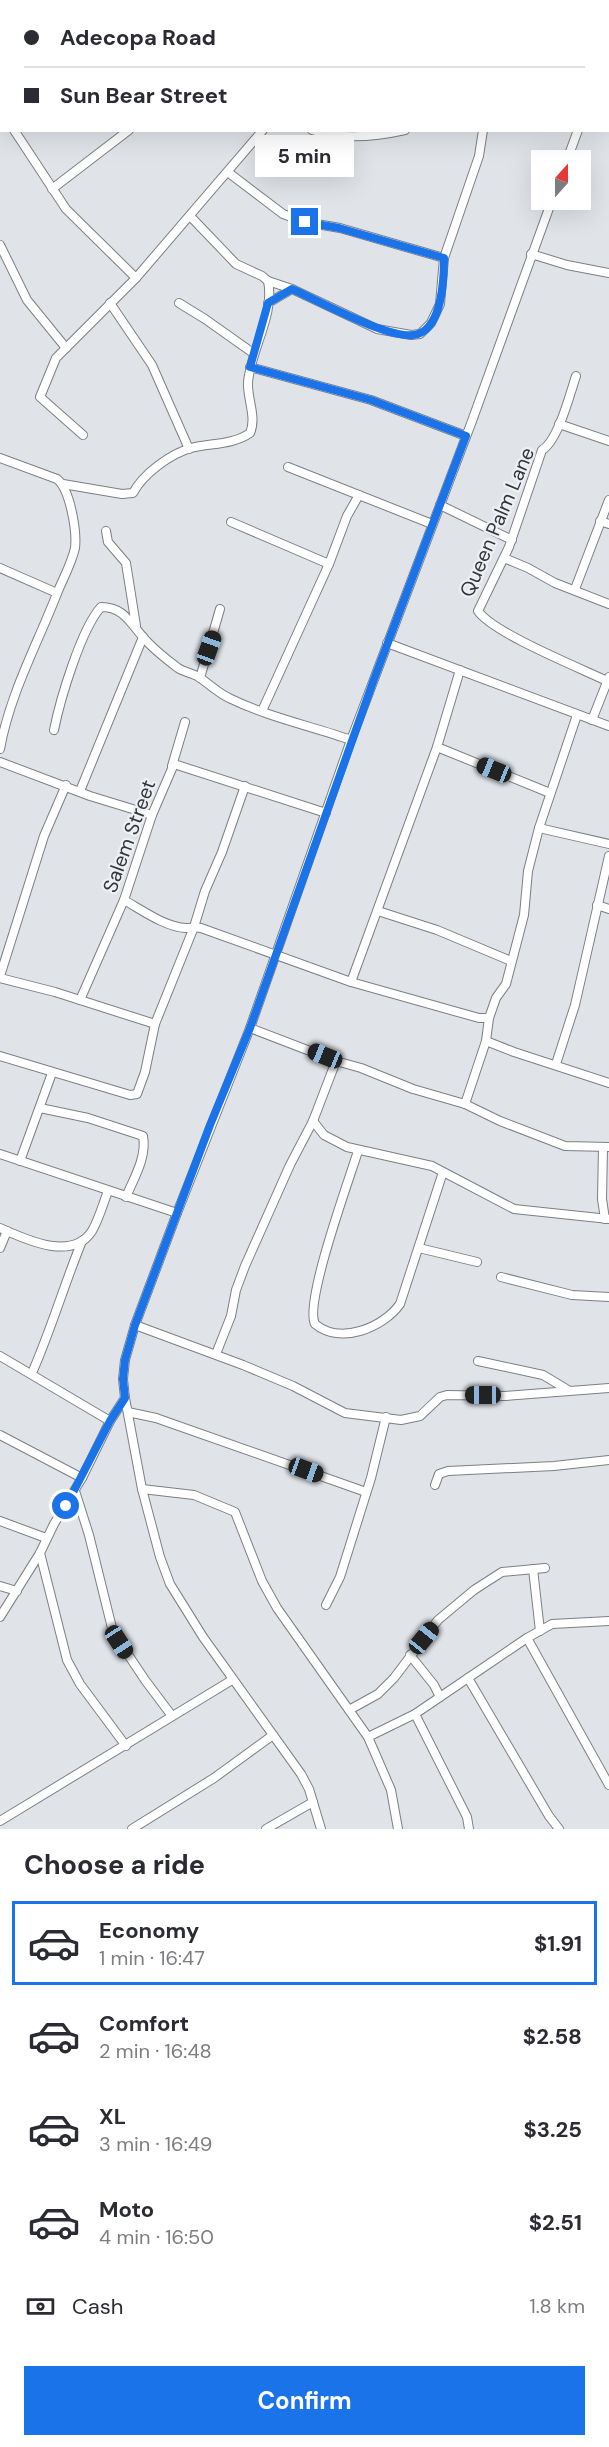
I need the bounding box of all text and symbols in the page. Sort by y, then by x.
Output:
text: Adecopa Road [60,23,216,52]
text: Sun Bear Street [60,81,227,110]
callout: 5 min [256,135,354,177]
text: 5 min [278,143,331,169]
north arrow [531,150,591,210]
map controls [531,150,591,210]
route end [291,208,318,235]
street label: Queen Palm Lane [454,443,540,601]
car [194,628,224,668]
car [474,755,514,785]
street label: Salem Street [97,776,161,896]
car [305,1041,345,1071]
car [465,1386,501,1404]
car [286,1455,326,1485]
route start [52,1492,79,1519]
car [406,1618,442,1658]
car [102,1622,136,1662]
text: Choose a ride [24,1847,205,1882]
icon: car [27,1916,81,1970]
text: Economy [99,1916,199,1945]
text: $1.91 [534,1929,582,1958]
text: 1 min · 16:47 [99,1945,205,1971]
icon: car [27,2009,81,2063]
text: Comfort [99,2009,189,2038]
text: $2.58 [523,2022,582,2051]
text: 2 min · 16:48 [99,2038,212,2064]
icon: car [27,2102,81,2156]
text: XL [99,2102,126,2131]
text: $3.25 [524,2115,582,2144]
text: 3 min · 16:49 [99,2131,212,2157]
icon: car [27,2195,81,2249]
text: Moto [99,2195,154,2224]
text: $2.51 [529,2208,582,2237]
text: 4 min · 16:50 [99,2224,214,2250]
icon: cash [24,2290,57,2323]
text: Cash [72,2292,123,2321]
text: 1.8 km [529,2293,585,2319]
button: Confirm [24,2366,585,2435]

